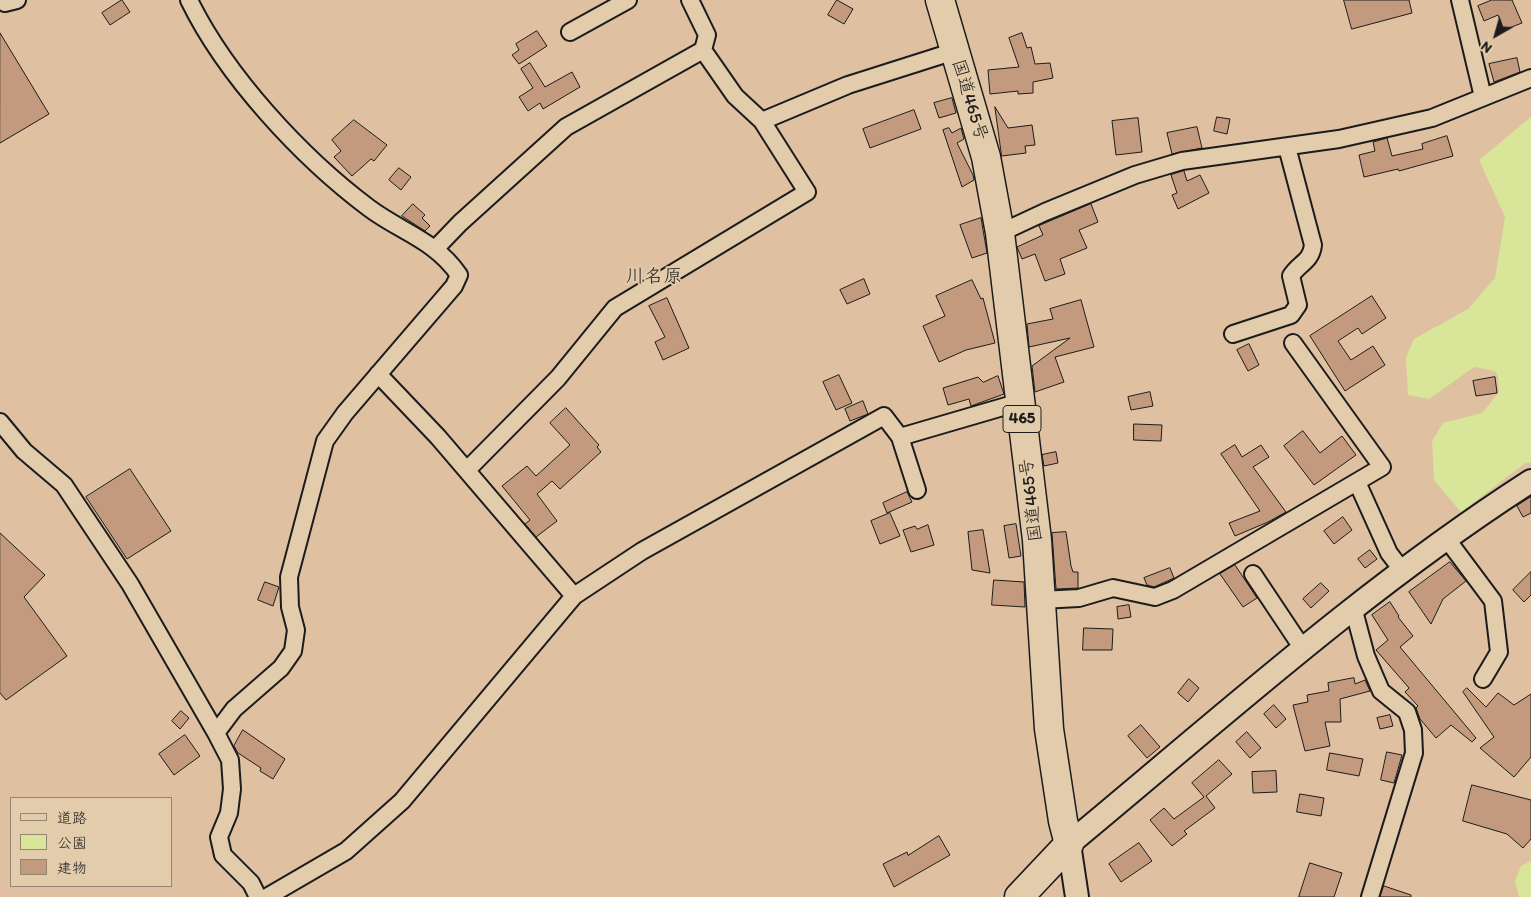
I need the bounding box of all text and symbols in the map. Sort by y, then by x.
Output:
north arrow [1471,10,1521,60]
text: N [1478,38,1495,57]
street label: 国道465号 [946,57,992,143]
district label: 川名原 [626,266,682,288]
road number: 465 [1003,406,1041,432]
street label: 国道465号 [1016,457,1048,543]
legend [10,797,172,887]
text: 道路 [57,809,87,827]
text: 公園 [57,834,87,852]
text: 建物 [57,859,87,877]

